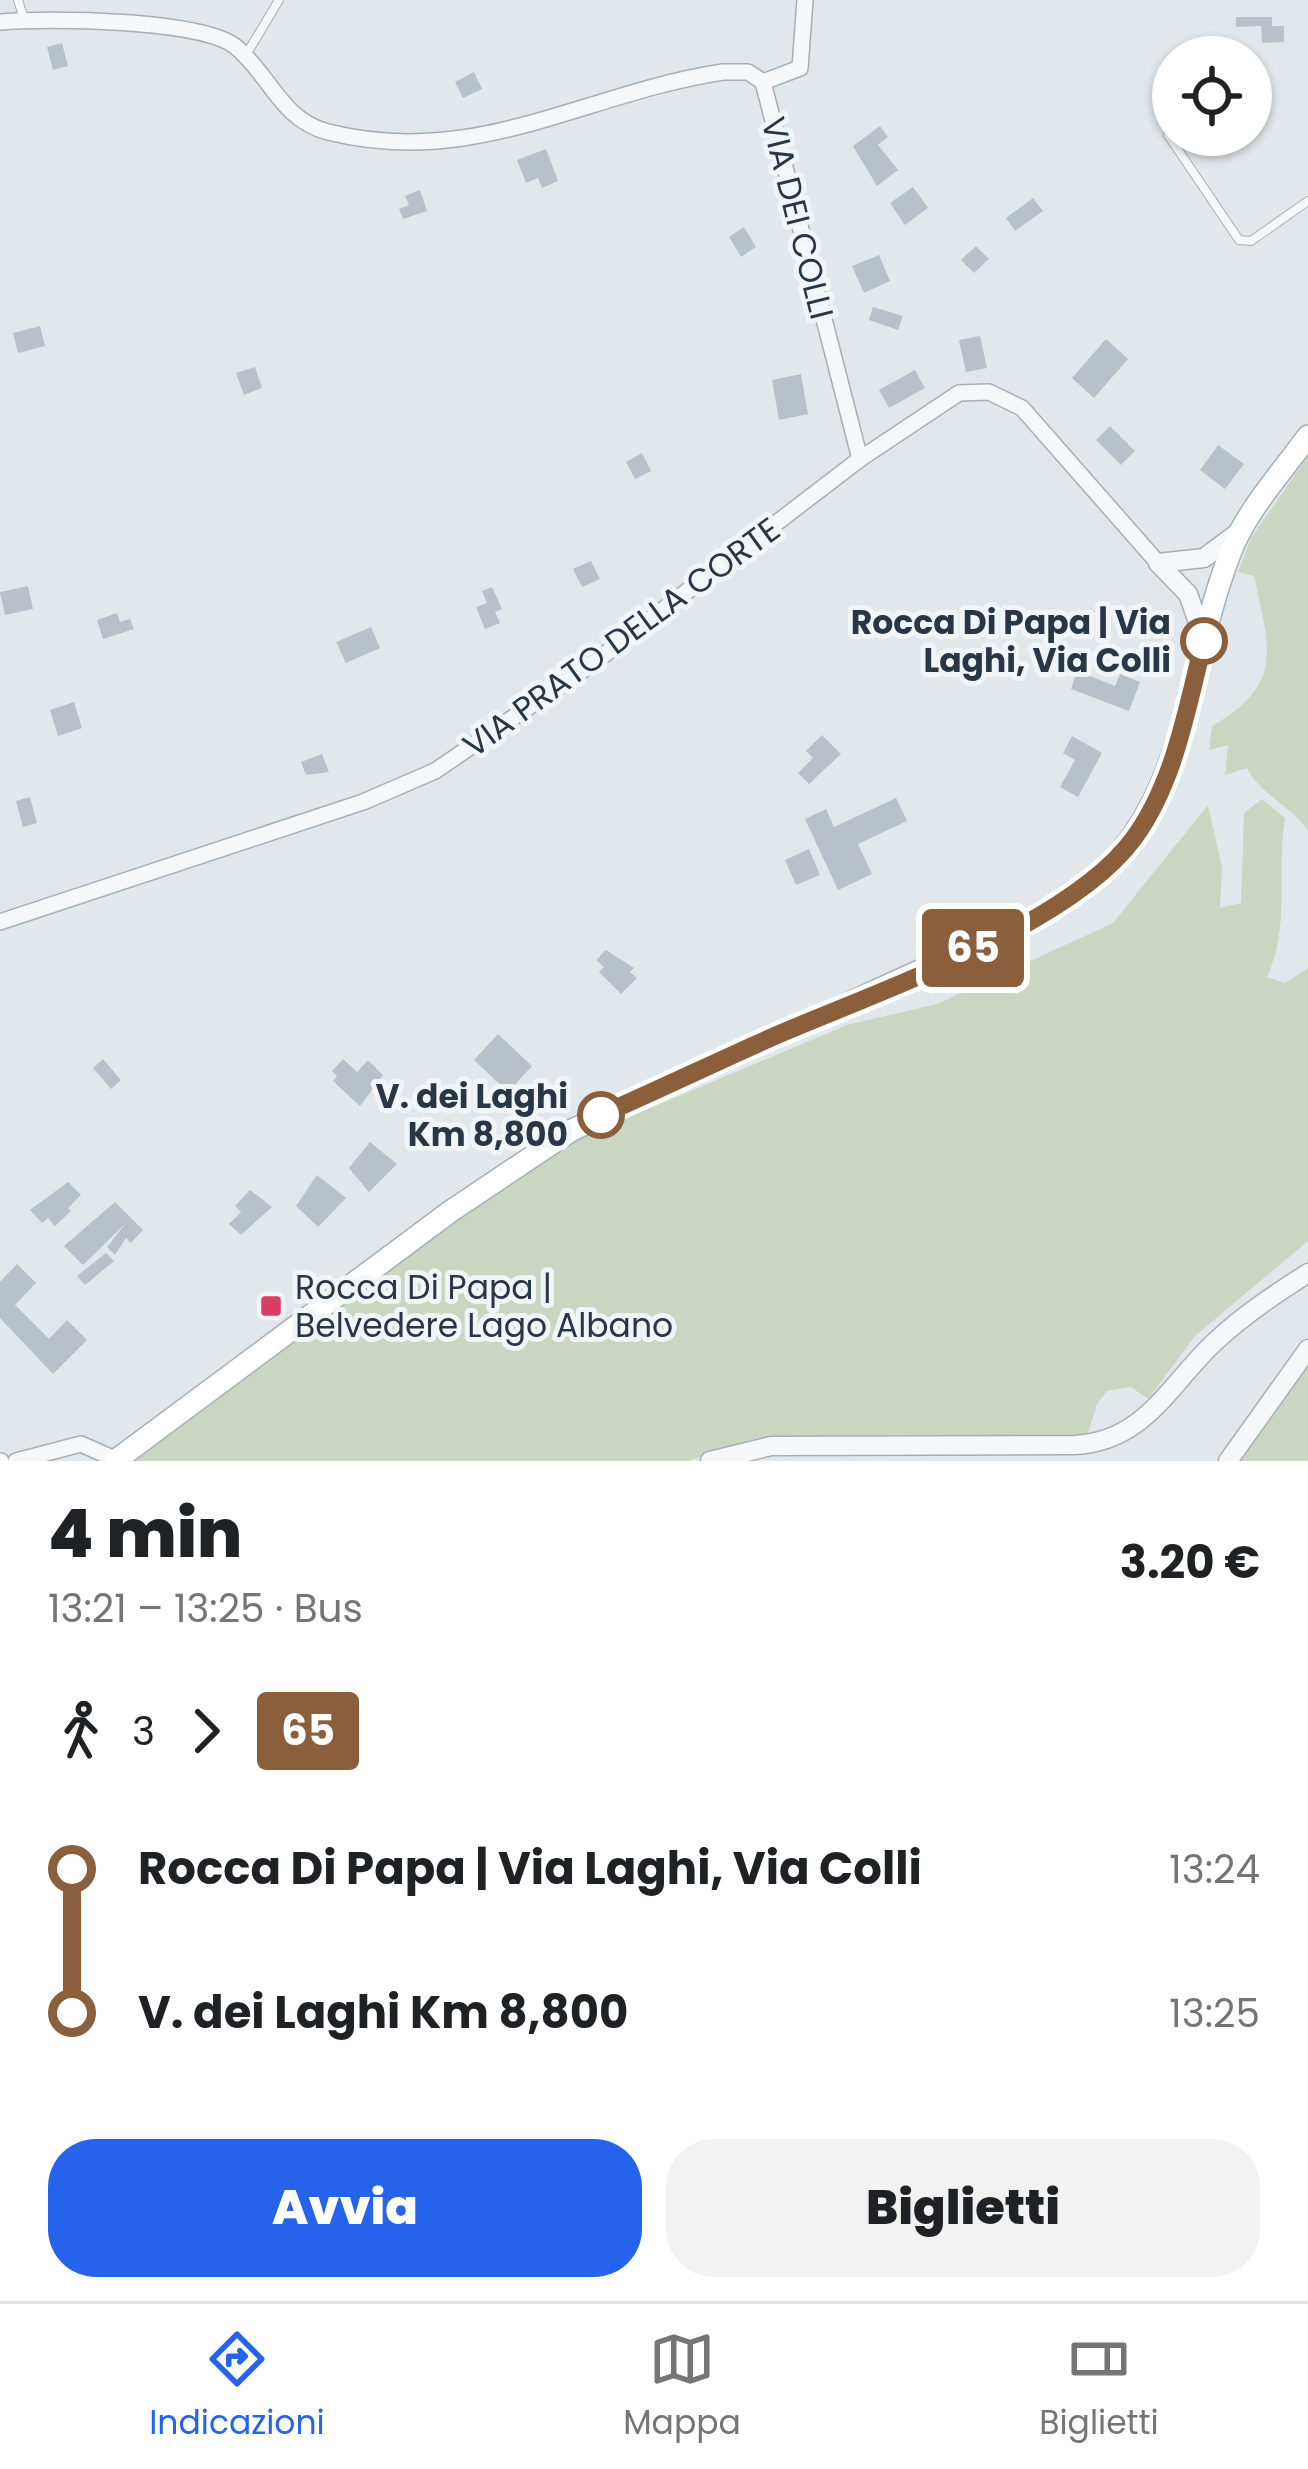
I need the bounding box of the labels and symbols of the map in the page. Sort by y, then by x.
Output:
street label: VIA DEI COLLI [750,112,845,324]
street label: VIA PRATO DELLA CORTE [453,506,789,769]
place label: Rocca Di Papa | Via Laghi, Via Colli [851,599,1171,684]
marker: Rocca Di Papa | Via Laghi, Via Colli [1182,619,1226,663]
line badge: 65 [919,909,1027,987]
place label: V. dei Laghi Km 8,800 [376,1073,568,1158]
marker: V. dei Laghi Km 8,800 [579,1093,623,1137]
place label: Rocca Di Papa | Belvedere Lago Albano [295,1264,673,1349]
marker: Rocca Di Papa | Belvedere Lago Albano [258,1293,284,1319]

